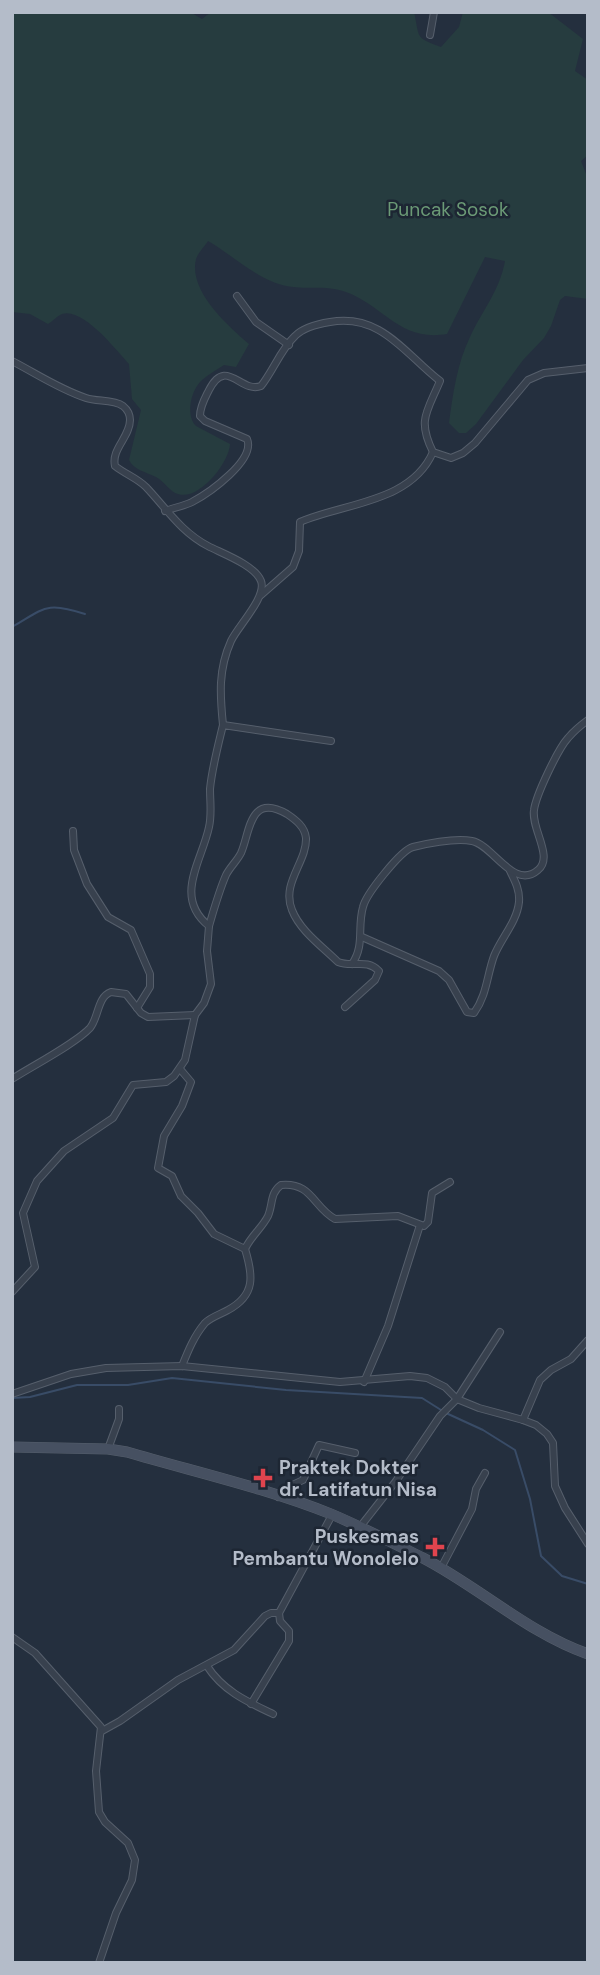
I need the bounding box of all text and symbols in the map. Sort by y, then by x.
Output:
park label: Puncak Sosok [387,197,509,222]
place label: Praktek Dokter dr. Latifatun Nisa [279,1455,437,1502]
marker: Praktek Dokter dr. Latifatun Nisa [253,1468,273,1488]
place label: Puskesmas Pembantu Wonolelo [232,1524,419,1571]
marker: Puskesmas Pembantu Wonolelo [425,1537,445,1557]

